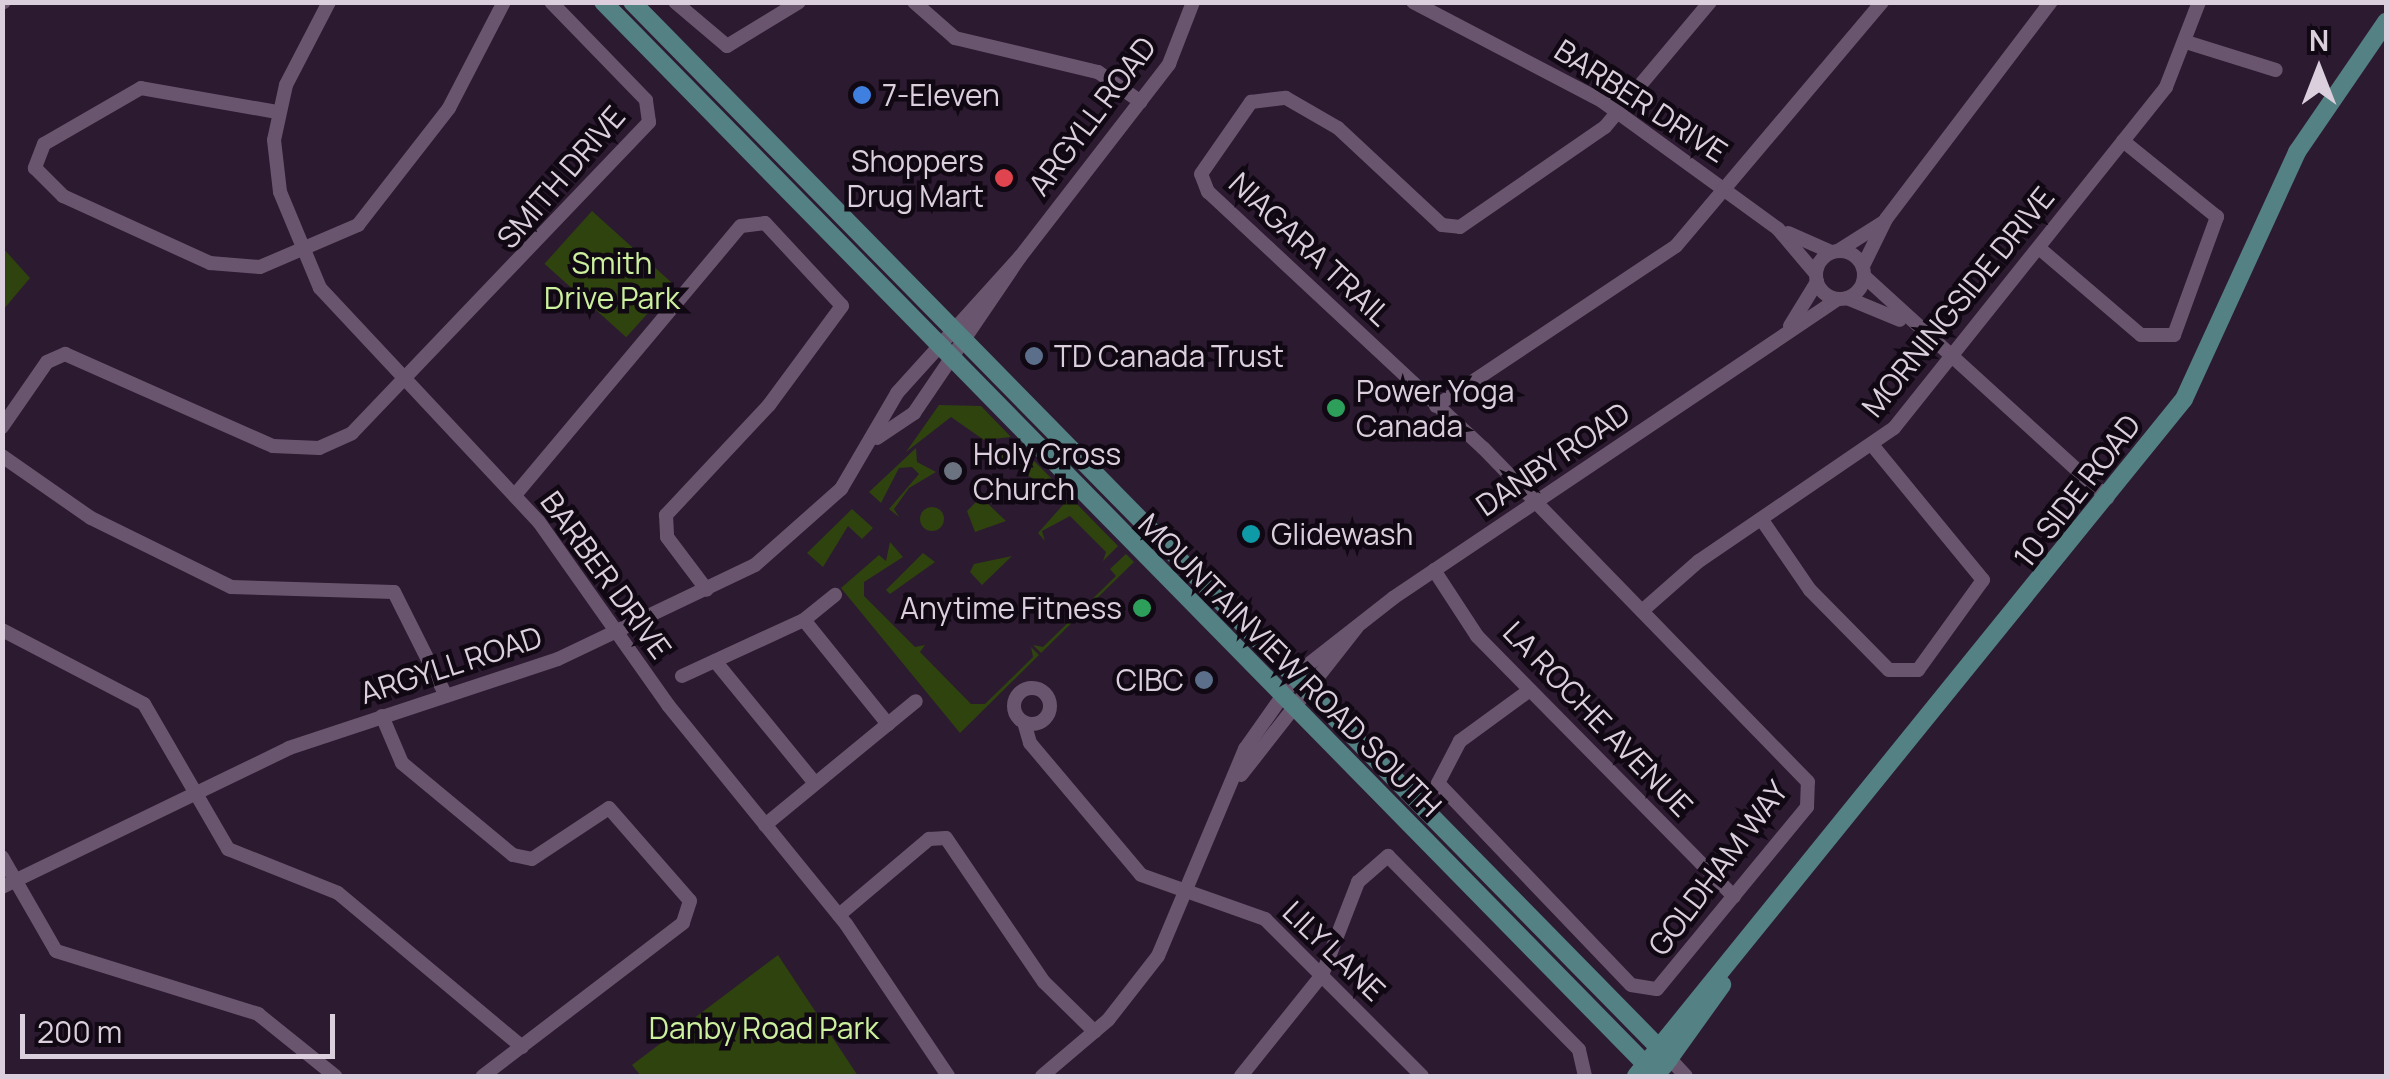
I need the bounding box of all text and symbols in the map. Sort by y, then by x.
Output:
north arrow [2269,20,2369,120]
text: N [2309,21,2329,59]
street label: ARGYLL ROAD [1020,29,1164,203]
street label: BARBER DRIVE [1548,32,1734,170]
place label: 7-Eleven [882,77,1000,113]
marker: 7-Eleven [851,84,873,106]
street label: SMITH DRIVE [490,99,632,255]
place label: Shoppers Drug Mart [847,143,984,214]
street label: NIAGARA TRAIL [1222,165,1398,333]
marker: Shoppers Drug Mart [993,167,1015,189]
street label: MORNINGSIDE DRIVE [1854,180,2062,424]
park label: Smith Drive Park [544,245,680,316]
place label: TD Canada Trust [1054,338,1284,374]
marker: TD Canada Trust [1023,345,1045,367]
place label: Power Yoga Canada [1356,373,1514,444]
street label: DANBY ROAD [1469,394,1637,524]
marker: Power Yoga Canada [1325,397,1347,419]
street label: 10 SIDE ROAD [2006,407,2148,575]
place label: Holy Cross Church [973,436,1121,506]
marker: Holy Cross Church [942,460,964,482]
street label: BARBER DRIVE [533,484,679,666]
street label: MOUNTAINVIEW ROAD SOUTH [1131,506,1449,824]
place label: Glidewash [1271,516,1413,552]
marker: Glidewash [1240,523,1262,545]
place label: Anytime Fitness [900,590,1122,626]
marker: Anytime Fitness [1131,597,1153,619]
street label: LA ROCHE AVENUE [1496,614,1700,824]
street label: ARGYLL ROAD [355,618,547,712]
place label: CIBC [1116,662,1184,698]
marker: CIBC [1193,669,1215,691]
street label: GOLDHAM WAY [1641,774,1795,962]
street label: LILY LANE [1275,893,1393,1009]
scale bar [25,994,340,1056]
park label: Danby Road Park [649,1010,879,1046]
text: 200 m [37,1011,122,1052]

